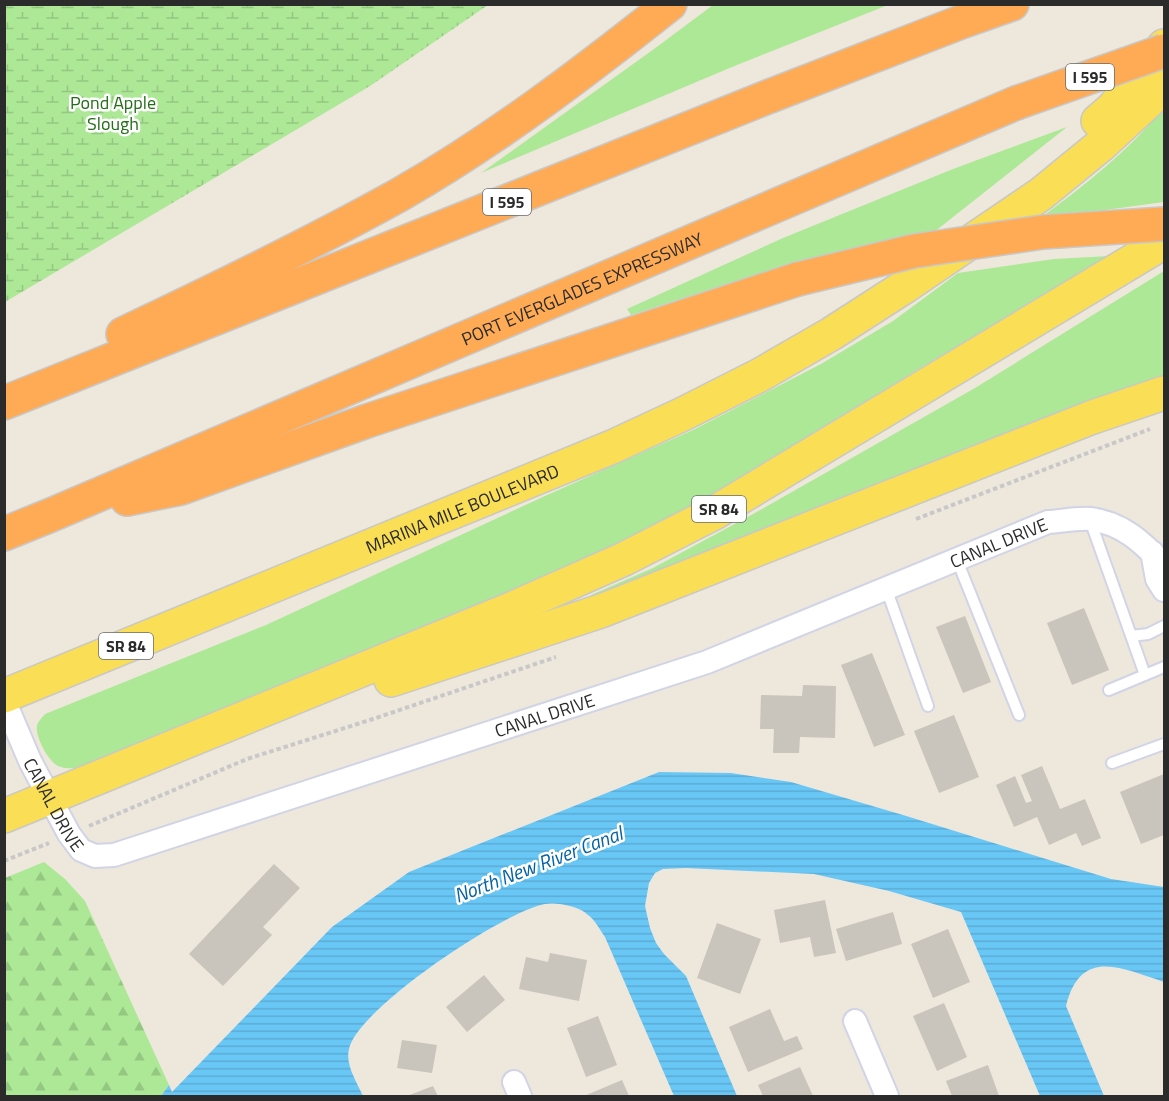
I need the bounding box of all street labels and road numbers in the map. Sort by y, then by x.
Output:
road number: I 595 [1066,64,1114,90]
road number: I 595 [483,189,531,215]
street label: PORT EVERGLADES EXPRESSWAY [457,225,707,352]
street label: MARINA MILE BOULEVARD [361,457,563,560]
road number: SR 84 [692,496,746,522]
street label: CANAL DRIVE [945,510,1052,575]
road number: SR 84 [99,633,153,659]
street label: CANAL DRIVE [491,686,598,744]
street label: CANAL DRIVE [17,753,91,857]

